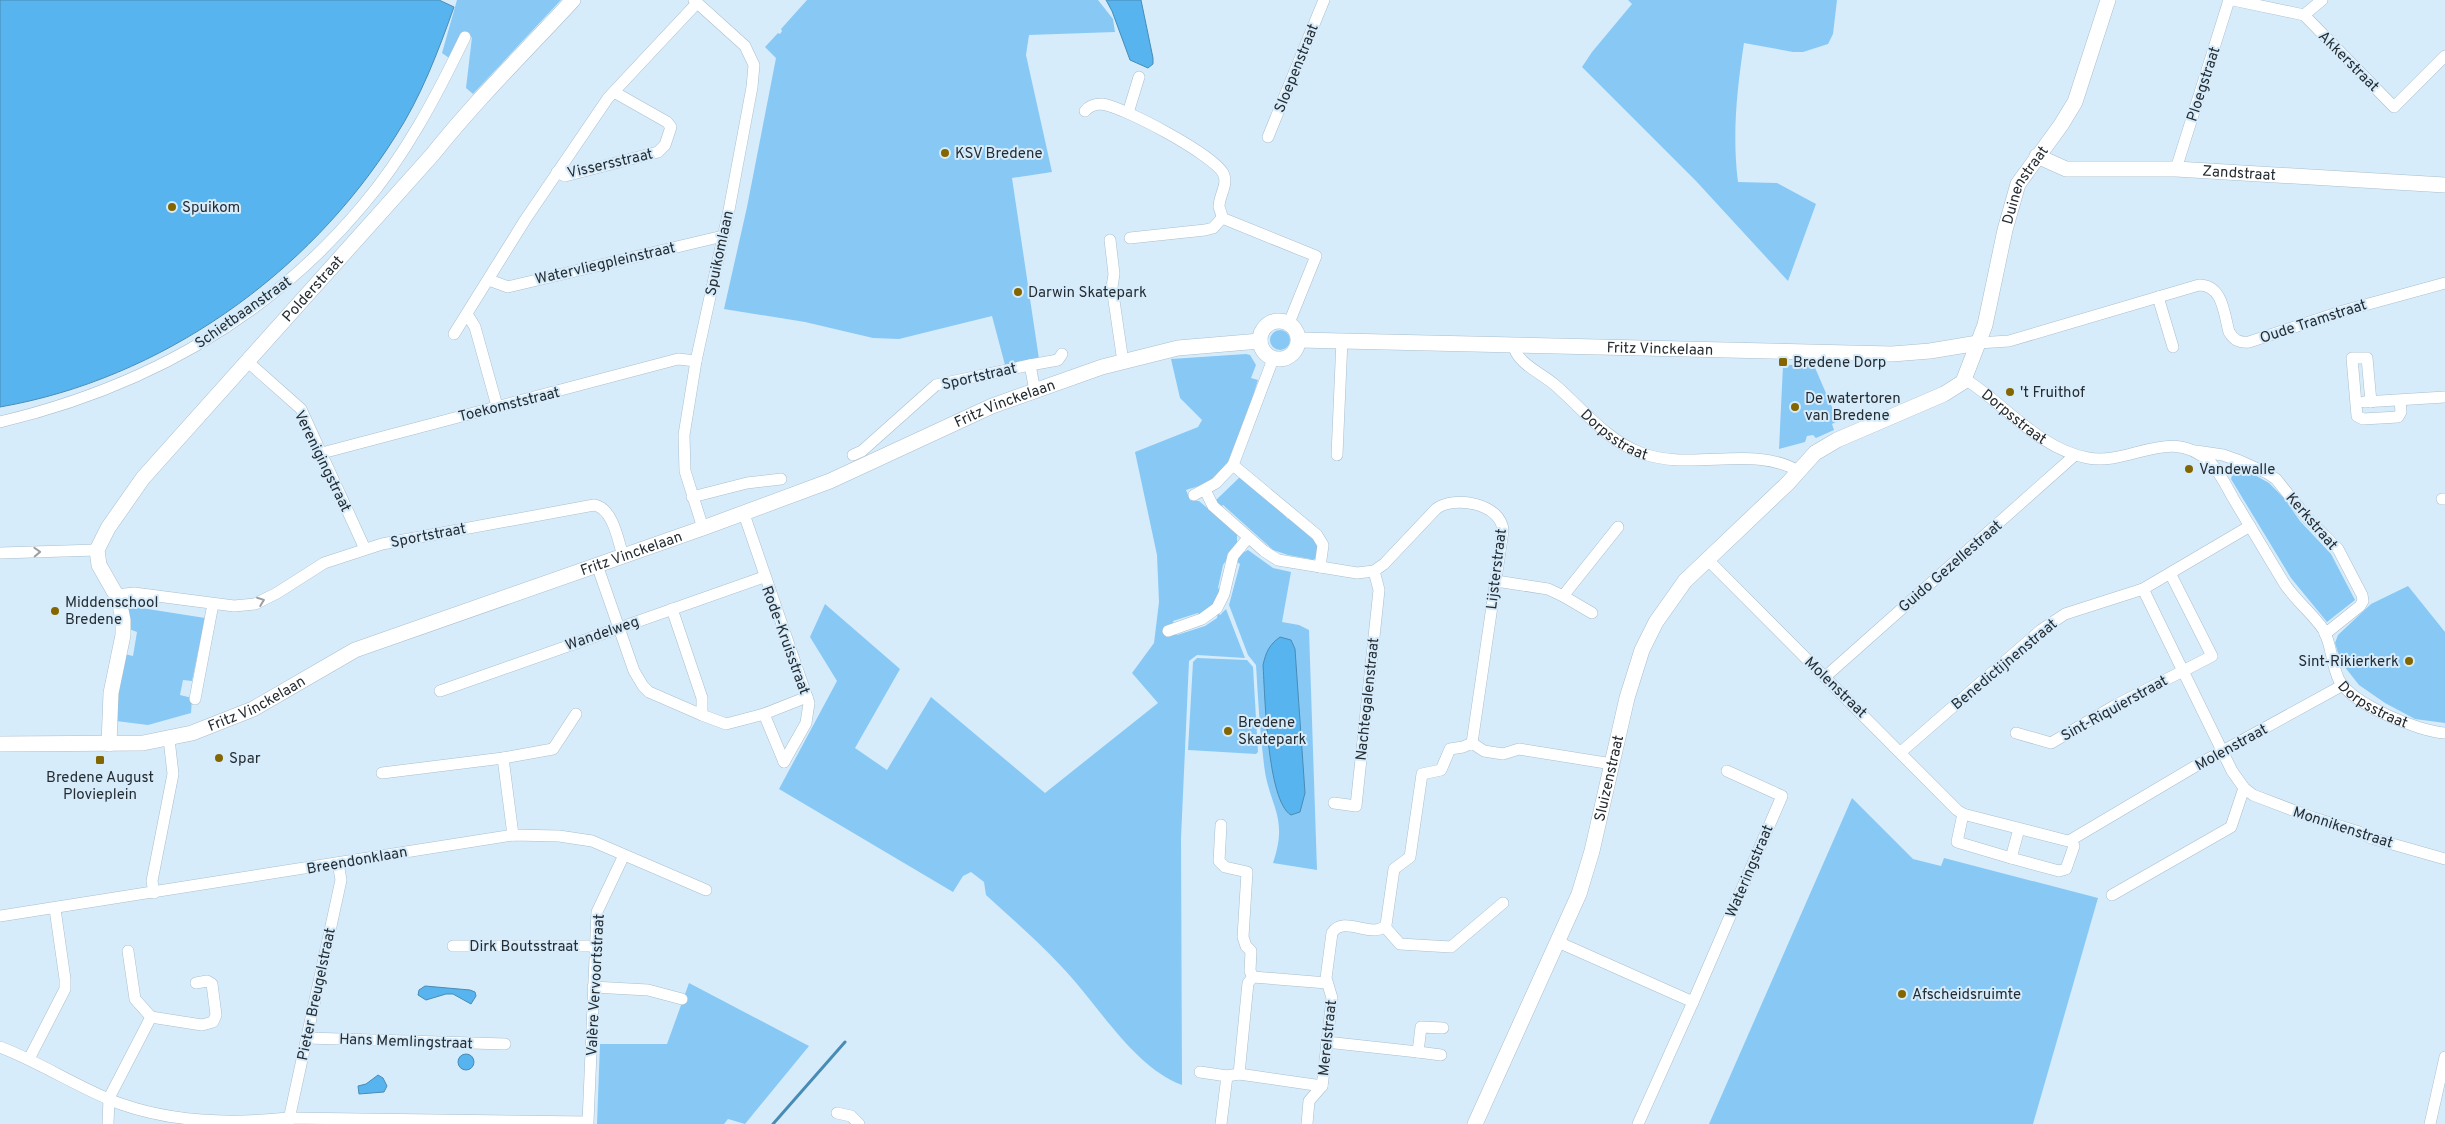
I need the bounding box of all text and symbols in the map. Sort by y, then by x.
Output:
street label: Sloepenstraat [1271,21,1324,116]
street label: Akkerstraat [2314,28,2382,96]
street label: Ploegstraat [2183,45,2225,124]
street label: Duinenstraat [1999,143,2054,227]
street label: Vissersstraat [566,145,655,184]
place label: KSV Bredene [955,145,1043,164]
marker: KSV Bredene [939,147,951,159]
street label: Zandstraat [2202,163,2276,186]
place label: Spuikom [182,199,240,218]
marker: Spuikom [166,201,178,213]
street label: Spuikomlaan [702,209,739,298]
street label: Watervliegpleinstraat [533,239,677,290]
street label: Polderstraat [279,252,348,327]
street label: Schietbaanstraat [192,273,296,354]
place label: Darwin Skatepark [1028,284,1147,303]
marker: Darwin Skatepark [1012,286,1024,298]
street label: Oude Tramstraat [2258,296,2369,349]
street label: Fritz Vinckelaan [1606,339,1713,361]
place label: Bredene Dorp [1793,354,1886,373]
marker: Bredene Dorp [1777,356,1789,368]
street label: Sportstraat [940,360,1019,395]
street label: Fritz Vinckelaan [952,376,1058,433]
street label: Toekomststraat [457,384,562,427]
place label: 't Fruithof [2020,384,2085,403]
street label: Dorpsstraat [1977,386,2050,450]
marker: 't Fruithof [2004,386,2016,398]
place label: De watertoren van Bredene [1805,390,1901,426]
marker: De watertoren van Bredene [1789,401,1801,413]
street label: Dorpsstraat [1576,406,1650,466]
street label: Verenigingstraat [289,408,354,516]
place label: Vandewalle [2199,461,2275,480]
marker: Vandewalle [2183,463,2195,475]
street label: Kerkstraat [2281,489,2341,555]
street label: Guido Gezellestraat [1895,517,2007,617]
street label: Sportstraat [389,520,468,553]
street label: Fritz Vinckelaan [578,528,685,581]
street label: Lijsterstraat [1483,528,1512,611]
one-way arrow [34,547,42,557]
street label: Rode-Kruisstraat [756,584,813,697]
place label: Middenschool Bredene [65,594,158,630]
one-way arrow [256,597,265,607]
marker: Middenschool Bredene [49,605,61,617]
street label: Wandelweg [563,613,642,656]
street label: Benedictijnenstraat [1948,615,2062,715]
street label: Nachtegalenstraat [1353,637,1384,762]
place label: Sint-Rikierkerk [2298,653,2399,672]
street label: Molenstraat [1800,654,1870,723]
marker: Sint-Rikierkerk [2403,655,2415,667]
street label: Sint-Riquierstraat [2058,672,2171,746]
street label: Fritz Vinckelaan [205,673,309,737]
street label: Dorpsstraat [2333,678,2410,734]
place label: Bredene Skatepark [1238,714,1307,750]
street label: Molenstraat [2192,721,2271,776]
marker: Bredene Skatepark [1222,725,1234,737]
street label: Sluizenstraat [1591,733,1629,824]
place label: Spar [229,750,261,769]
marker: Spar [213,752,225,764]
marker: Bredene August Plovieplein [94,754,106,766]
place label: Bredene August Plovieplein [46,769,154,805]
street label: Monnikenstraat [2290,803,2395,854]
street label: Wateringstraat [1722,822,1778,921]
street label: Breendonklaan [305,843,409,880]
street label: Valère Vervoortstraat [583,913,610,1057]
street label: Pieter Breugelstraat [294,926,341,1062]
street label: Dirk Boutsstraat [469,938,579,957]
place label: Afscheidsruimte [1912,986,2021,1005]
marker: Afscheidsruimte [1896,988,1908,1000]
street label: Merelstraat [1315,999,1342,1077]
street label: Hans Memlingstraat [339,1031,473,1054]

